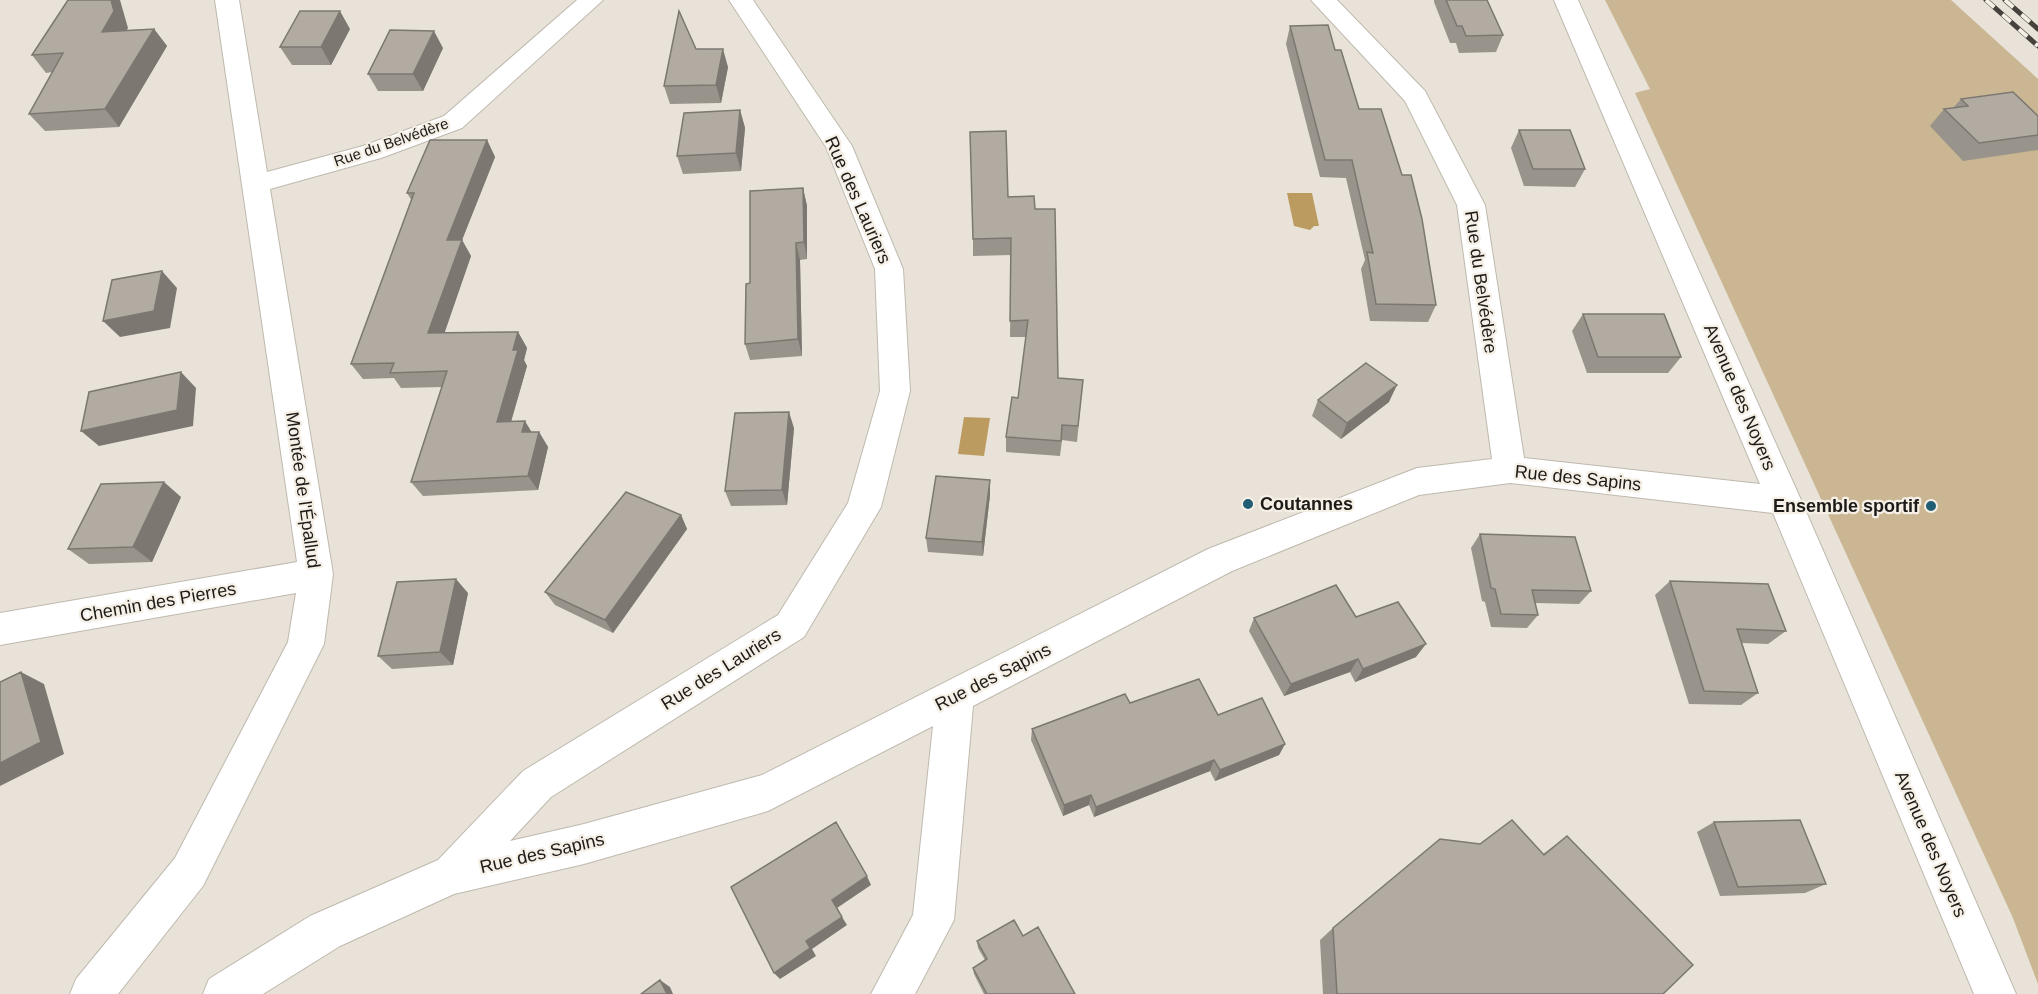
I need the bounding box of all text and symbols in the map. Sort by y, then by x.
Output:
street label: Rue du Belvédère [331,114,451,170]
street label: Rue des Lauriers [821,133,895,267]
street label: Rue du Belvédère [1461,209,1501,355]
street label: Avenue des Noyers [1700,321,1780,473]
street label: Montée de l'Épallud [282,411,324,569]
street label: Rue des Sapins [1514,461,1642,495]
place label: Coutannes [1260,494,1353,514]
place label: Ensemble sportif [1773,496,1920,516]
marker: Coutannes [1241,497,1255,511]
marker: Ensemble sportif [1924,499,1938,513]
street label: Chemin des Pierres [78,578,238,626]
street label: Rue des Lauriers [658,624,784,714]
street label: Rue des Sapins [932,639,1054,715]
street label: Avenue des Noyers [1891,768,1971,920]
street label: Rue des Sapins [478,829,606,877]

